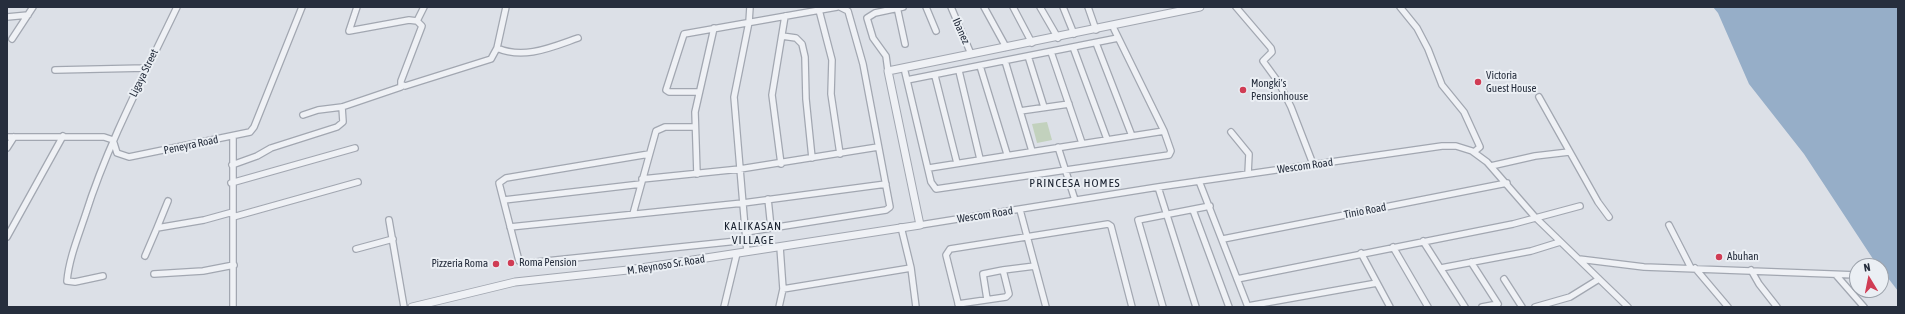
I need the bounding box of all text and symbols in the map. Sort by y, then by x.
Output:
street label: Ibanez [949,16,973,46]
street label: Ligaya Street [127,47,161,99]
place label: Victoria Guest House [1486,69,1536,95]
place label: Mongki's Pensionhouse [1251,77,1308,103]
marker: Victoria Guest House [1473,77,1483,87]
marker: Mongki's Pensionhouse [1238,85,1248,95]
street label: Peneyra Road [162,133,220,157]
street label: Wescom Road [1276,156,1334,176]
district label: PRINCESA HOMES [1029,176,1121,190]
street label: Tinio Road [1343,200,1387,222]
street label: Wescom Road [956,204,1014,226]
district label: KALIKASAN VILLAGE [724,219,782,247]
place label: Abuhan [1727,250,1759,264]
street label: M. Reynoso Sr. Road [626,252,706,278]
marker: Abuhan [1714,252,1724,262]
place label: Roma Pension [519,256,577,270]
place label: Pizzeria Roma [431,257,488,271]
marker: Roma Pension [506,258,516,268]
north arrow [1849,258,1889,298]
marker: Pizzeria Roma [491,259,501,269]
text: N [1863,261,1871,274]

